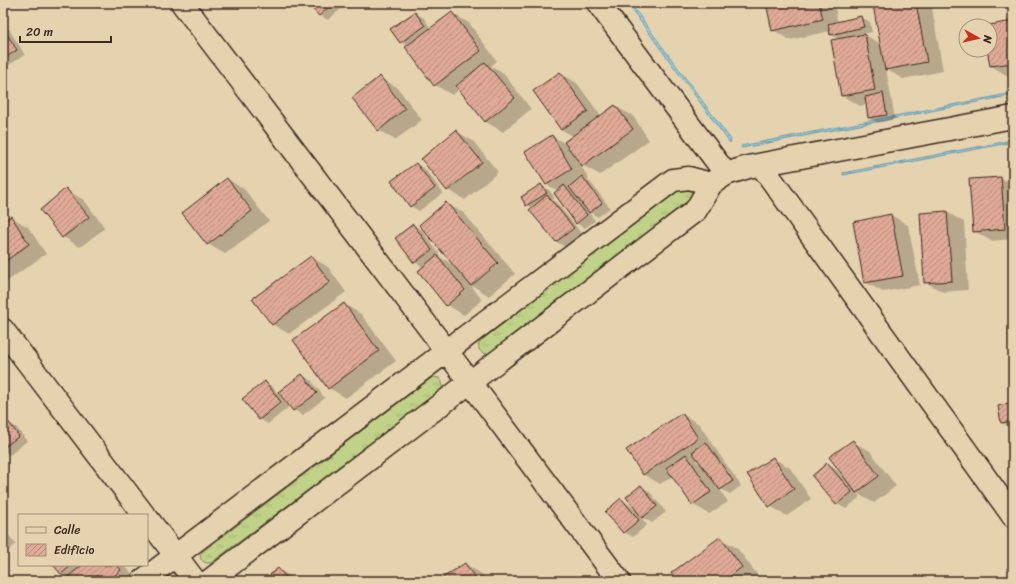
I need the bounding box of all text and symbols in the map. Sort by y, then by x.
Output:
scale bar [20,18,111,44]
north arrow [958,18,998,58]
text: 20 m [26,21,53,43]
text: N [977,33,997,45]
legend [18,514,148,566]
text: Calle [54,519,81,541]
text: Edificio [54,539,94,561]

